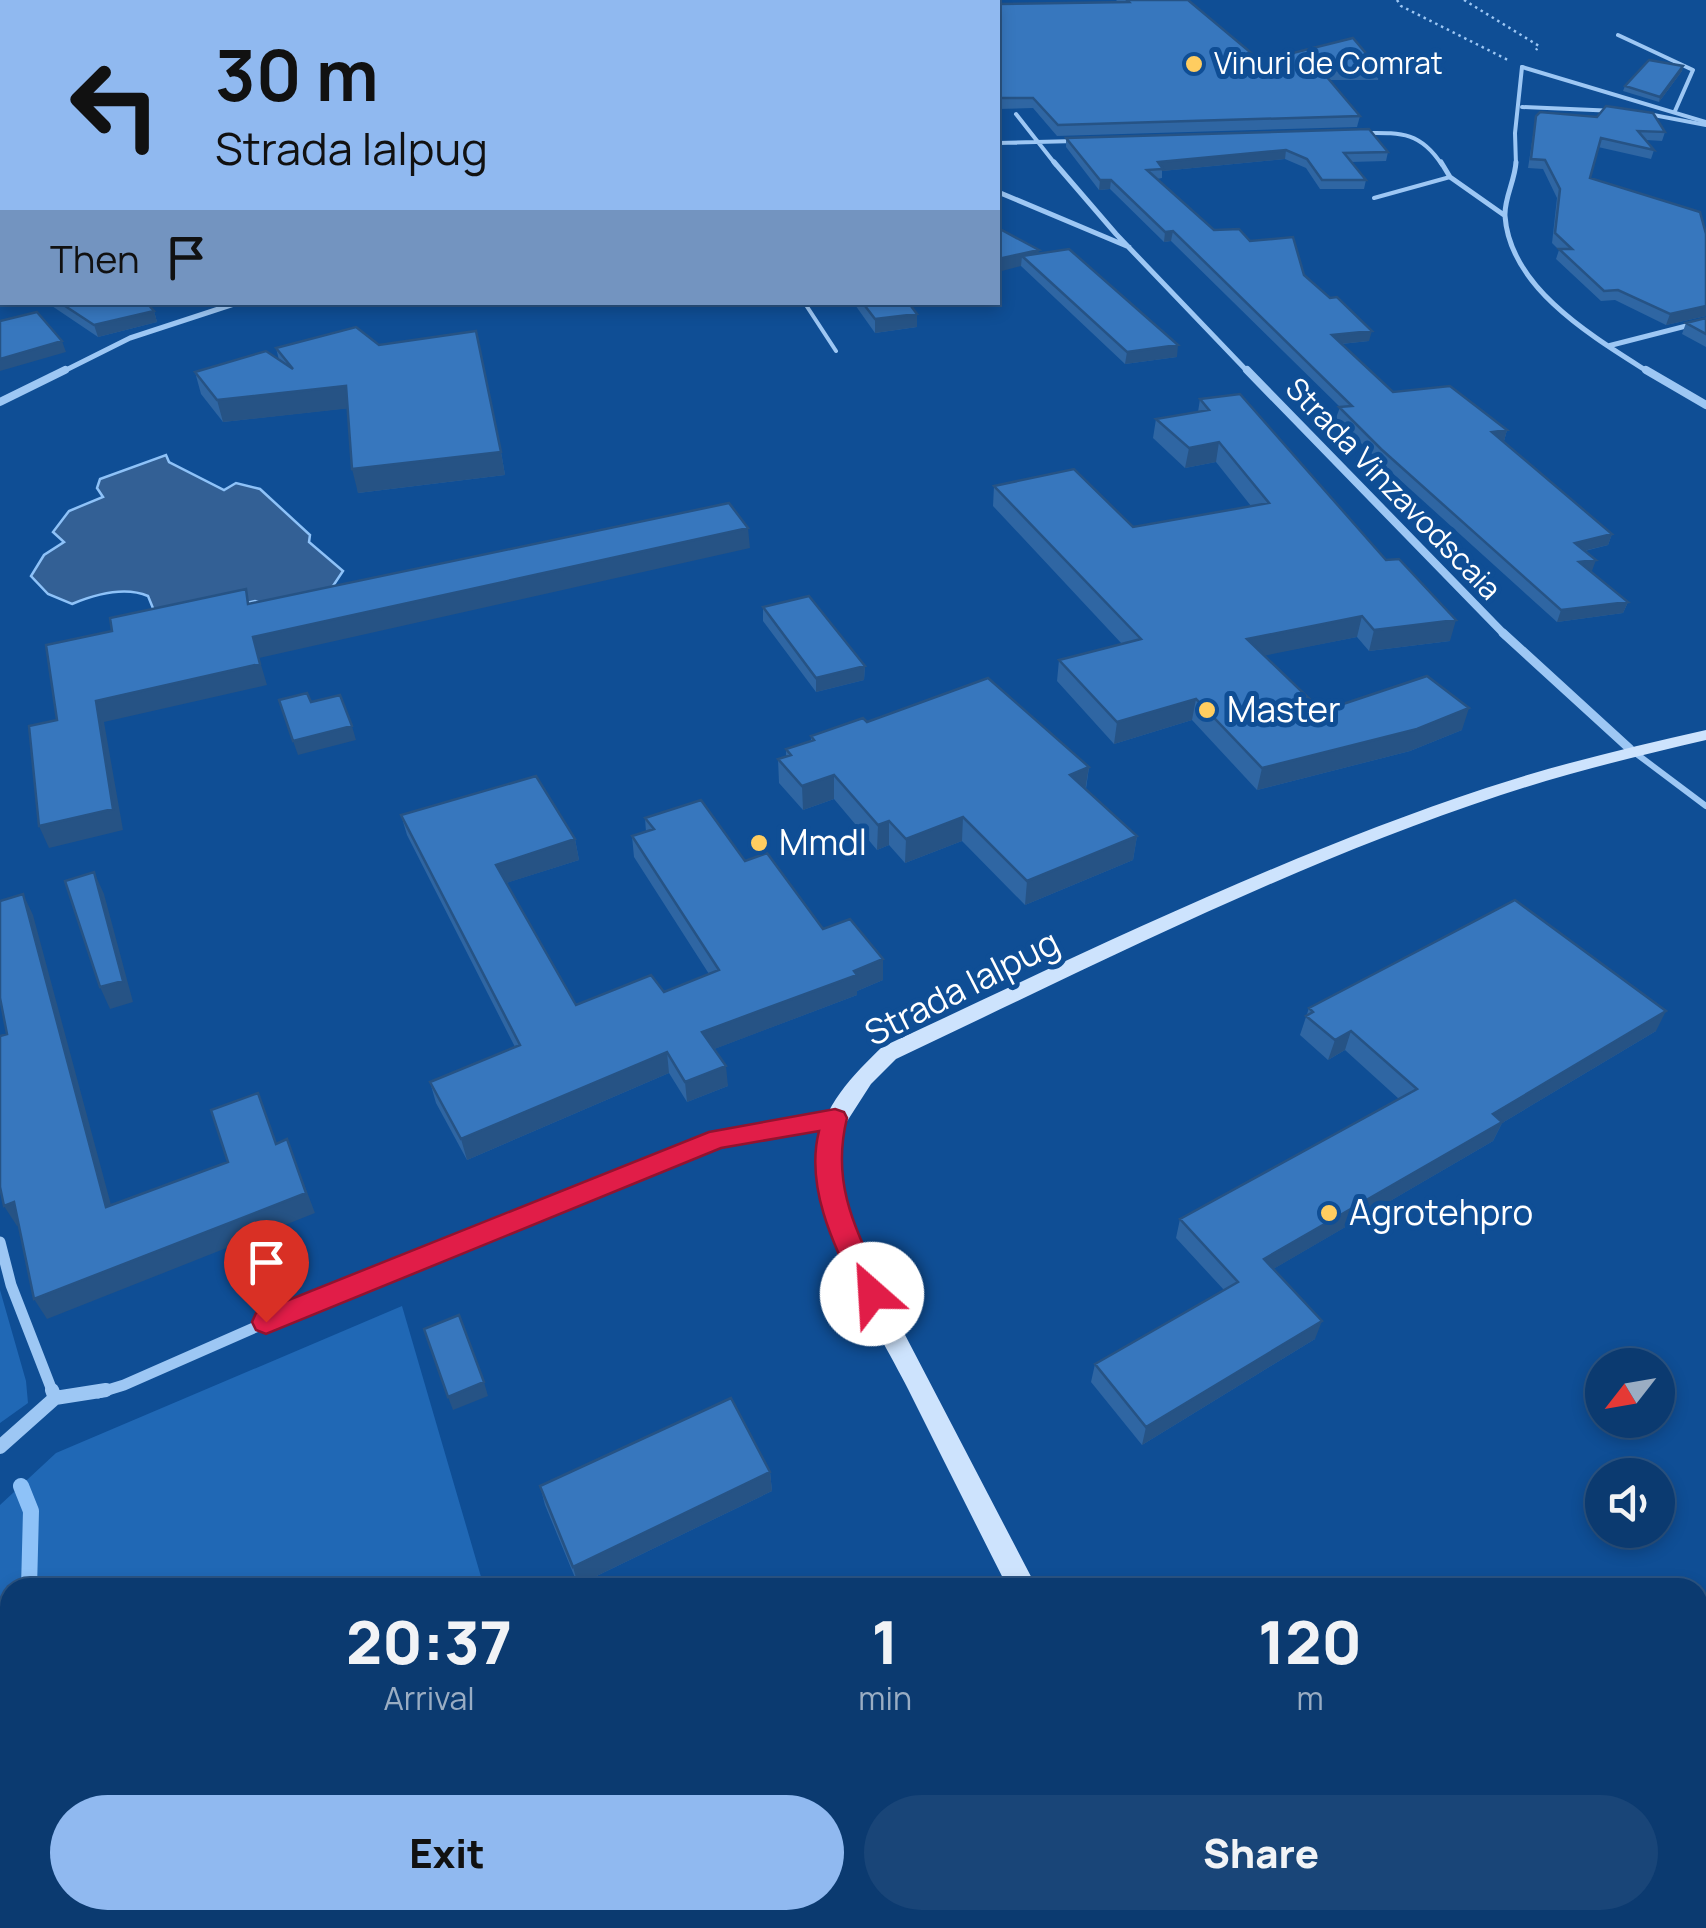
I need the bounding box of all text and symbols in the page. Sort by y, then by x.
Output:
text: 30 m [215,26,379,122]
icon: left [50,40,180,170]
place label: Vinuri de Comrat [1214,42,1443,83]
marker: Vinuri de Comrat [1183,53,1205,75]
text: Strada Ialpug [215,117,488,179]
icon: arrive [159,230,214,285]
text: Then [50,232,139,284]
street label: Strada Vinzavodscaia [1277,368,1511,608]
place label: Master [1227,685,1341,733]
marker: Master [1196,699,1218,721]
place label: Mmdl [779,818,867,866]
marker: Mmdl [748,832,770,854]
street label: Strada Ialpug [856,918,1067,1057]
place label: Agrotehpro [1349,1188,1533,1236]
marker: Agrotehpro [1318,1202,1340,1224]
pin [224,1220,309,1323]
icon: arrive [239,1235,294,1290]
position arrow [820,1242,924,1346]
north arrow [1585,1348,1675,1438]
map controls [1585,1348,1675,1548]
button: sound [1585,1458,1675,1548]
text: 20:37 [346,1600,512,1682]
text: 1 [872,1600,899,1682]
text: 120 [1258,1600,1362,1682]
text: Arrival [383,1676,475,1720]
text: min [858,1676,912,1720]
text: m [1296,1676,1324,1720]
button: Exit [50,1795,844,1910]
button: Share [864,1795,1658,1910]

